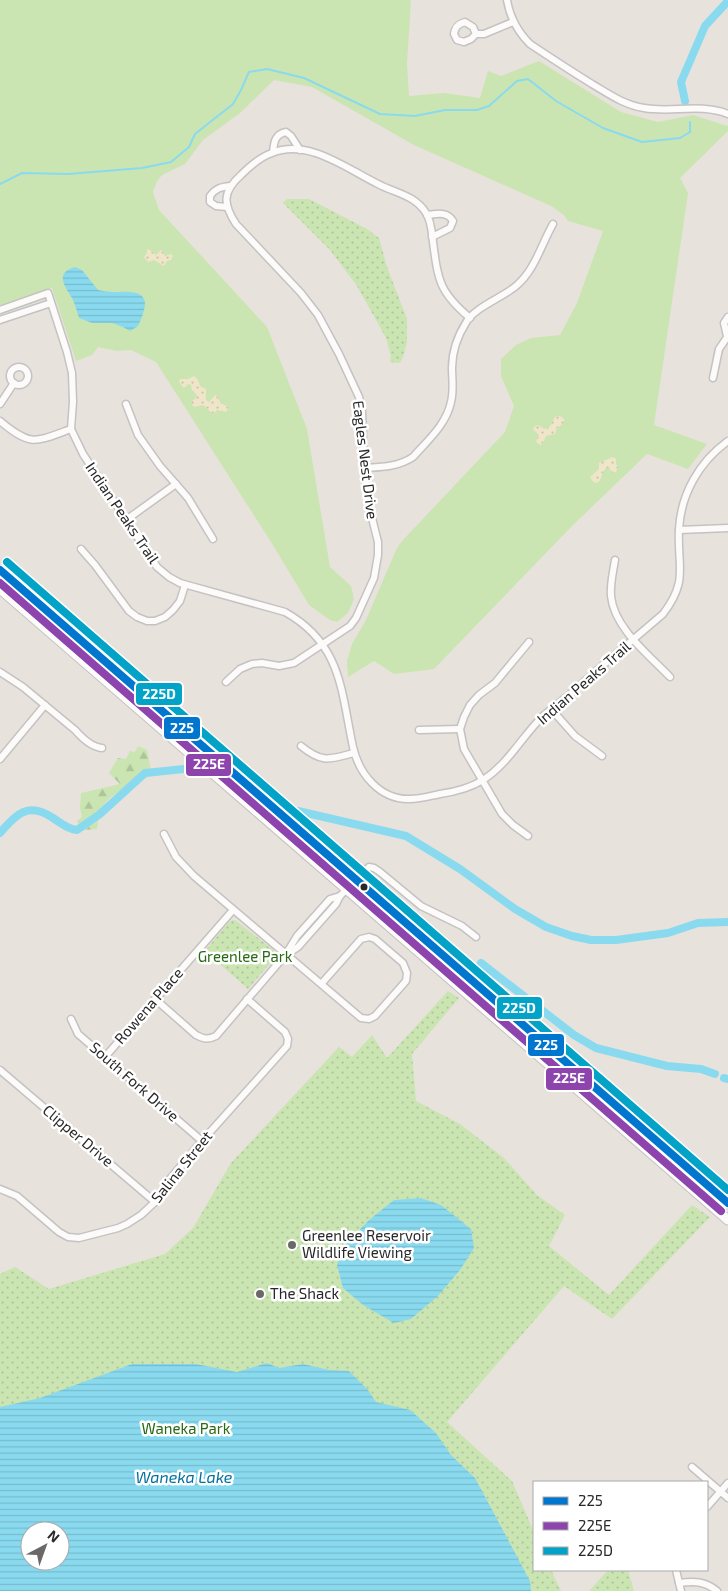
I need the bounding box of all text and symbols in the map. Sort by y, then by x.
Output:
street label: Eagles Nest Drive [350,400,382,520]
street label: Indian Peaks Trail [82,458,164,567]
street label: Indian Peaks Trail [533,636,634,728]
line badge: 225D [135,682,183,706]
text: 225D [142,685,176,702]
line badge: 225 [163,716,201,740]
text: 225 [170,719,194,736]
line badge: 225E [185,753,232,777]
text: 225E [193,755,225,772]
unlabelled marker [359,882,369,892]
park label: Greenlee Park [198,947,293,965]
street label: Rowena Place [110,964,186,1047]
line badge: 225D [496,996,543,1020]
text: 225D [502,999,536,1016]
line badge: 225 [527,1033,565,1057]
text: 225 [534,1036,558,1053]
street label: South Fork Drive [86,1038,183,1125]
line badge: 225E [545,1067,593,1091]
text: 225E [553,1069,585,1086]
street label: Clipper Drive [40,1100,118,1170]
street label: Salina Street [147,1127,216,1206]
place label: Greenlee Reservoir Wildlife Viewing [302,1226,431,1261]
marker: Greenlee Reservoir Wildlife Viewing [286,1239,298,1251]
place label: The Shack [270,1284,340,1302]
marker: The Shack [254,1288,266,1300]
park label: Waneka Park [142,1419,231,1437]
water label: Waneka Lake [136,1467,233,1486]
legend [533,1481,708,1571]
text: 225 [578,1491,603,1509]
text: 225E [578,1516,611,1534]
north arrow [20,1521,70,1571]
text: N [44,1526,63,1546]
text: 225D [578,1541,613,1559]

